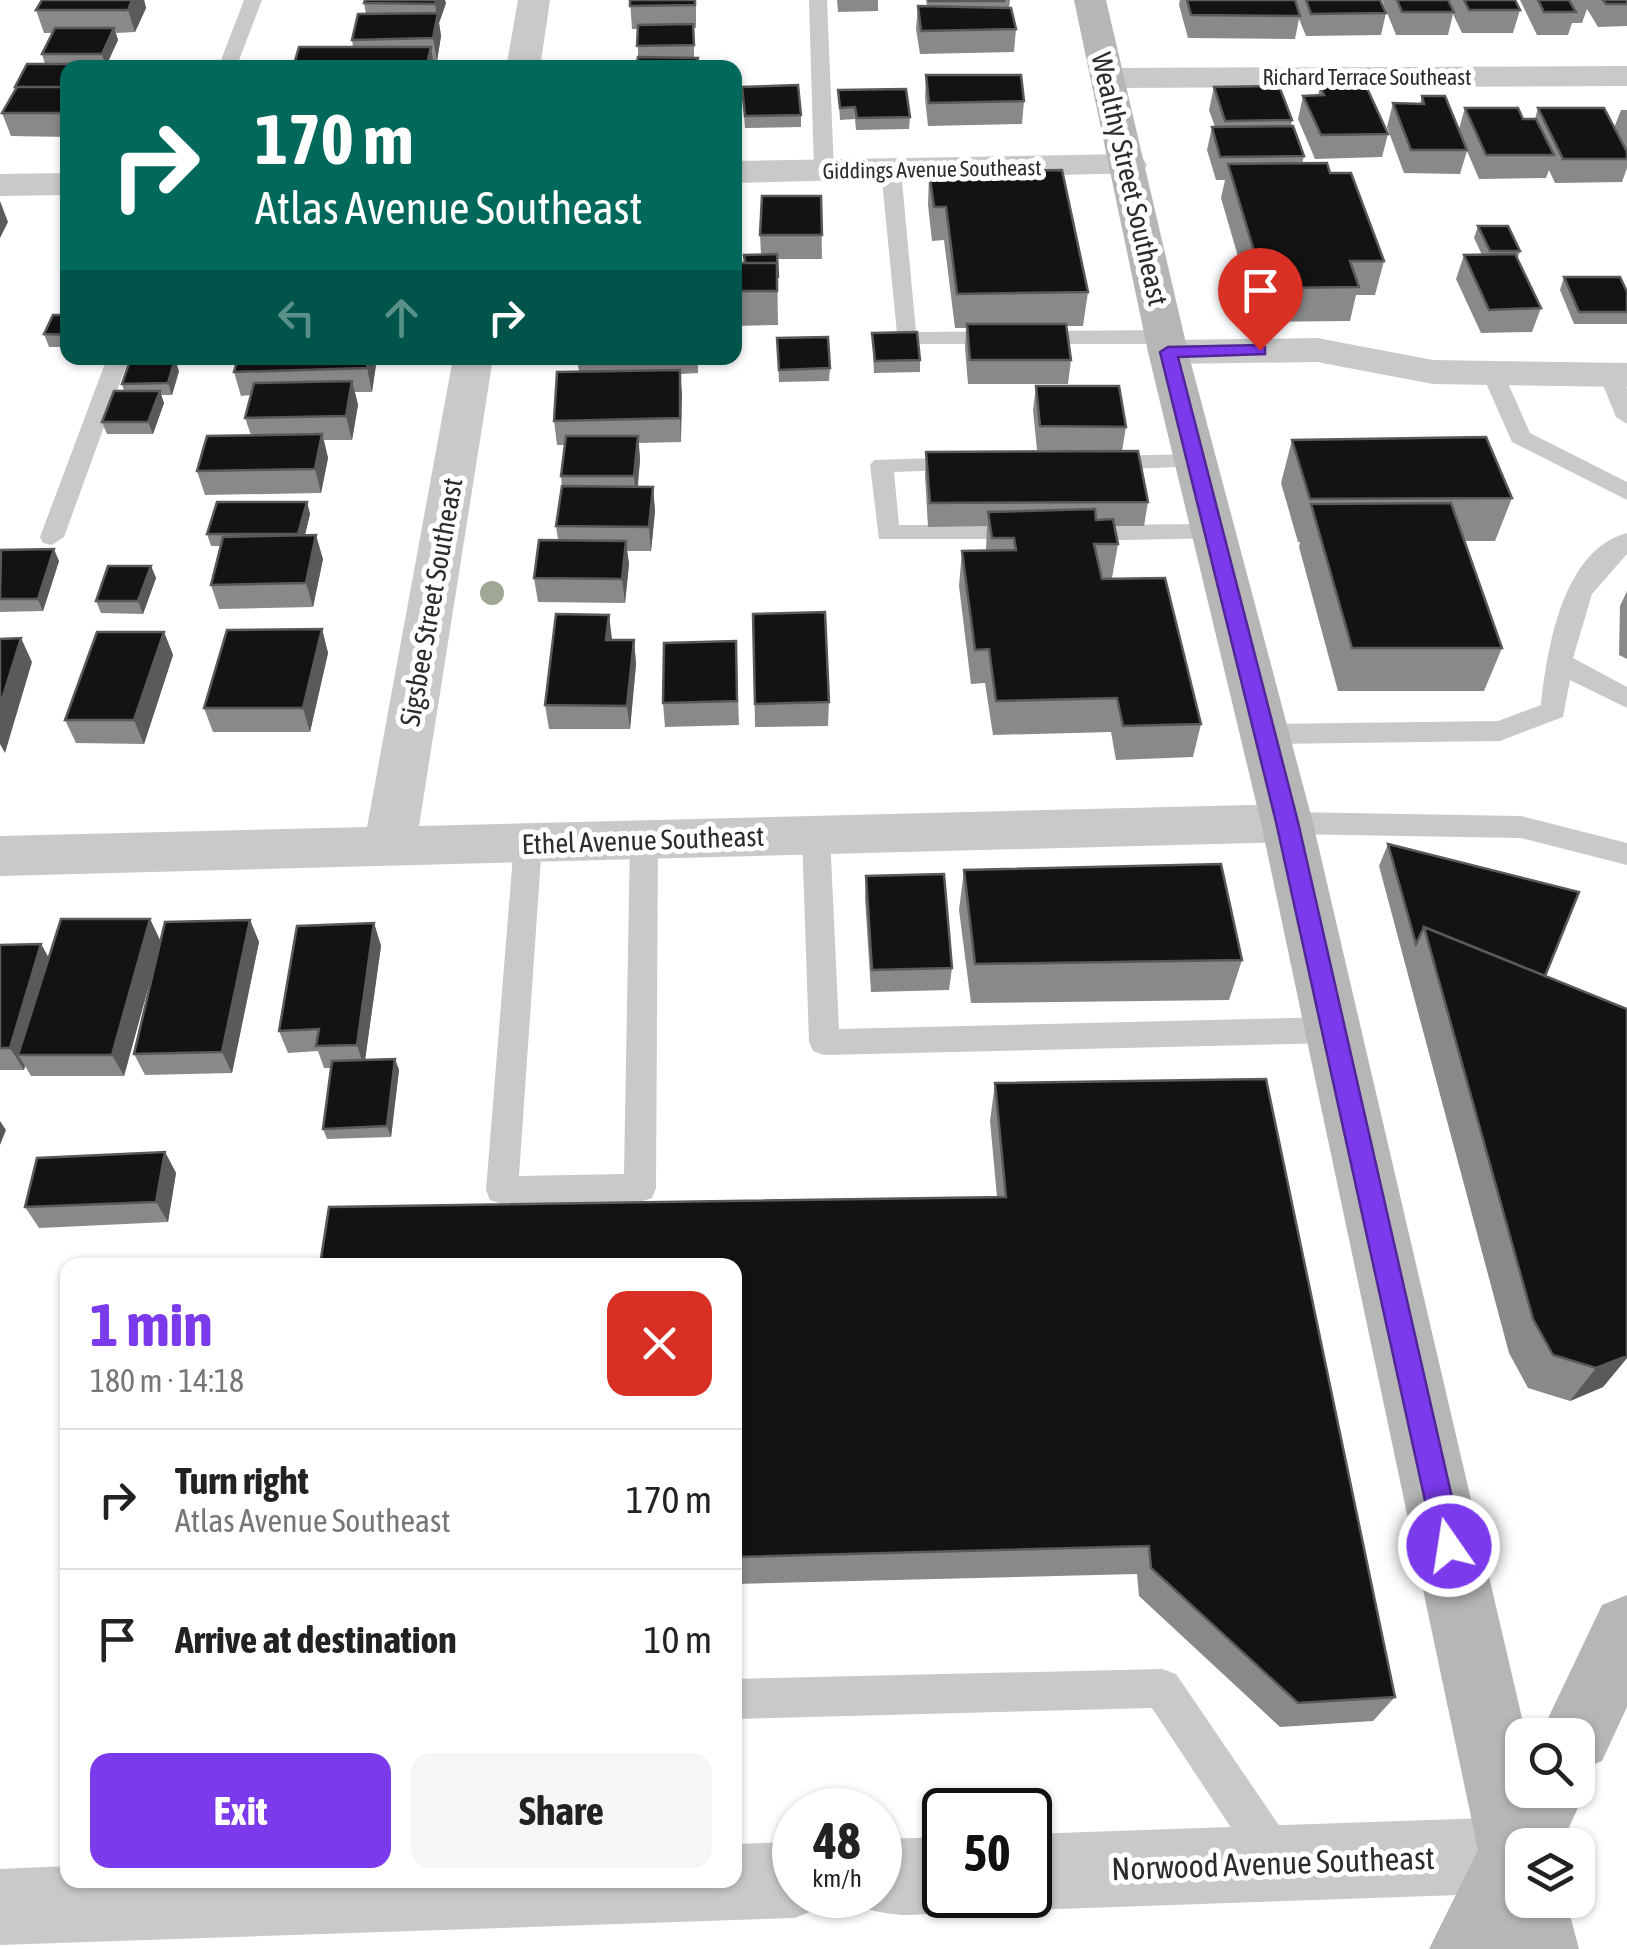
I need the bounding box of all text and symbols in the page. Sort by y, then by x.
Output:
street label: Wealthy Street Southeast [1085,49,1175,309]
street label: Richard Terrace Southeast [1263,64,1471,90]
text: 170 m [255,99,414,179]
icon: right [90,100,220,230]
street label: Giddings Avenue Southeast [822,154,1042,184]
text: Atlas Avenue Southeast [255,182,642,234]
pin [1218,248,1303,351]
icon: arrive [1233,263,1288,318]
icon: left [269,290,324,345]
icon: ahead [374,290,429,345]
icon: right [479,290,534,345]
street label: Sigsbee Street Southeast [393,475,469,729]
street label: Ethel Avenue Southeast [521,820,765,860]
text: 1 min [90,1290,213,1359]
button: close [607,1291,712,1396]
text: 180 m · 14:18 [90,1362,244,1399]
text: Turn right [175,1459,309,1502]
icon: right [90,1472,145,1527]
text: 170 m [626,1478,712,1521]
position arrow [1397,1494,1501,1598]
text: Atlas Avenue Southeast [175,1502,451,1539]
icon: arrive [90,1612,145,1667]
text: Arrive at destination [175,1618,457,1661]
text: 10 m [644,1618,712,1661]
map controls [1505,1718,1595,1918]
button: search [1505,1718,1595,1808]
button: Exit [90,1753,391,1868]
button: Share [411,1753,712,1868]
speed limit sign: 50 [922,1788,1052,1918]
text: 48 [813,1812,860,1870]
button: layers [1505,1828,1595,1918]
street label: Norwood Avenue Southeast [1111,1839,1435,1887]
text: km/h [812,1864,862,1892]

